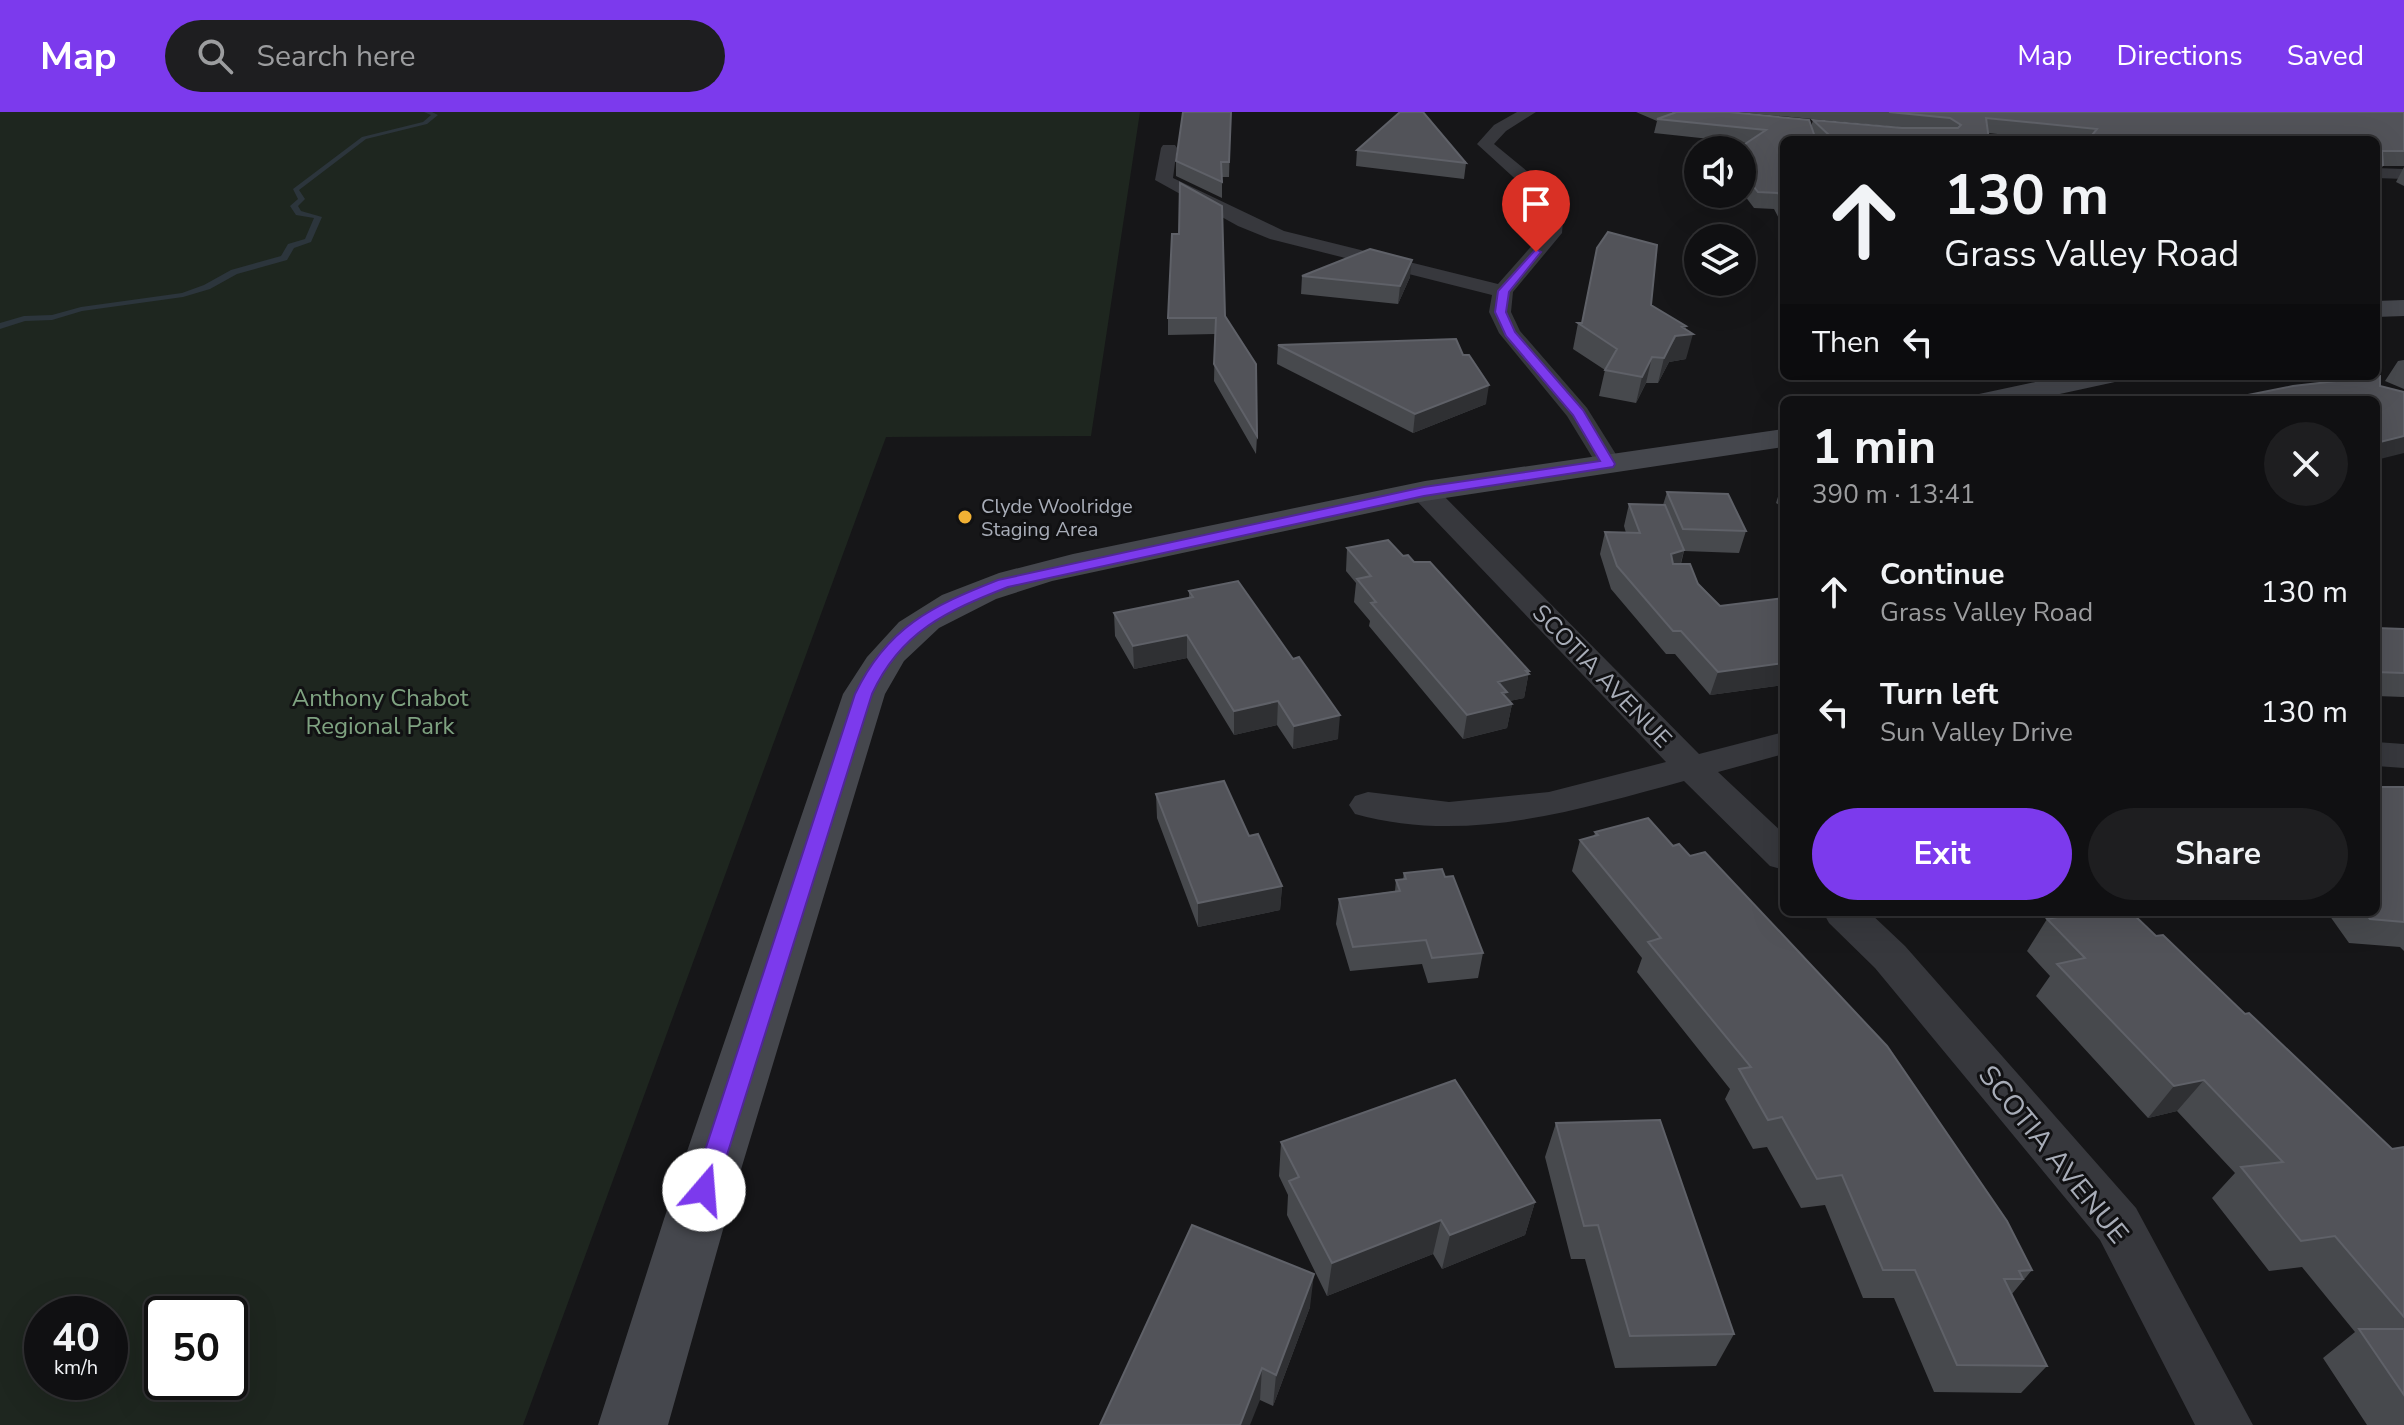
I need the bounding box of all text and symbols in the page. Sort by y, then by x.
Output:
search box [165,20,725,92]
text: Map [40,31,117,82]
icon: search [193,34,237,78]
text: Search here [257,36,416,77]
text: Map [2017,37,2072,75]
text: Directions [2116,37,2243,75]
text: Saved [2287,37,2364,75]
map controls [1684,136,1756,296]
button: sound [1684,136,1756,208]
text: 130 m [1944,157,2109,234]
icon: ahead [1812,168,1916,272]
pin [1502,170,1570,252]
icon: arrive [1514,182,1558,226]
button: layers [1684,224,1756,296]
text: Grass Valley Road [1944,230,2239,279]
icon: left [1896,320,1940,364]
text: Then [1812,322,1880,363]
text: 1 min [1812,414,1936,480]
button: close [2264,422,2348,506]
text: 390 m · 13:41 [1812,477,1975,512]
place label: Clyde Woolridge Staging Area [981,493,1133,543]
marker: Clyde Woolridge Staging Area [956,508,974,526]
text: Continue [1880,554,2005,595]
icon: ahead [1812,570,1856,614]
text: 130 m [2261,572,2348,613]
text: Grass Valley Road [1880,595,2093,630]
street label: SCOTIA AVENUE [1525,597,1679,755]
text: Turn left [1880,674,1998,715]
park label: Anthony Chabot Regional Park [292,682,469,742]
icon: left [1812,690,1856,734]
text: 130 m [2261,692,2348,733]
text: Sun Valley Drive [1880,715,2073,750]
button: Exit [1812,808,2072,900]
button: Share [2088,808,2348,900]
street label: SCOTIA AVENUE [1969,1057,2137,1252]
position arrow [662,1148,746,1232]
speed limit sign: 50 [144,1296,248,1400]
text: 40 [52,1311,100,1365]
text: km/h [54,1354,98,1381]

